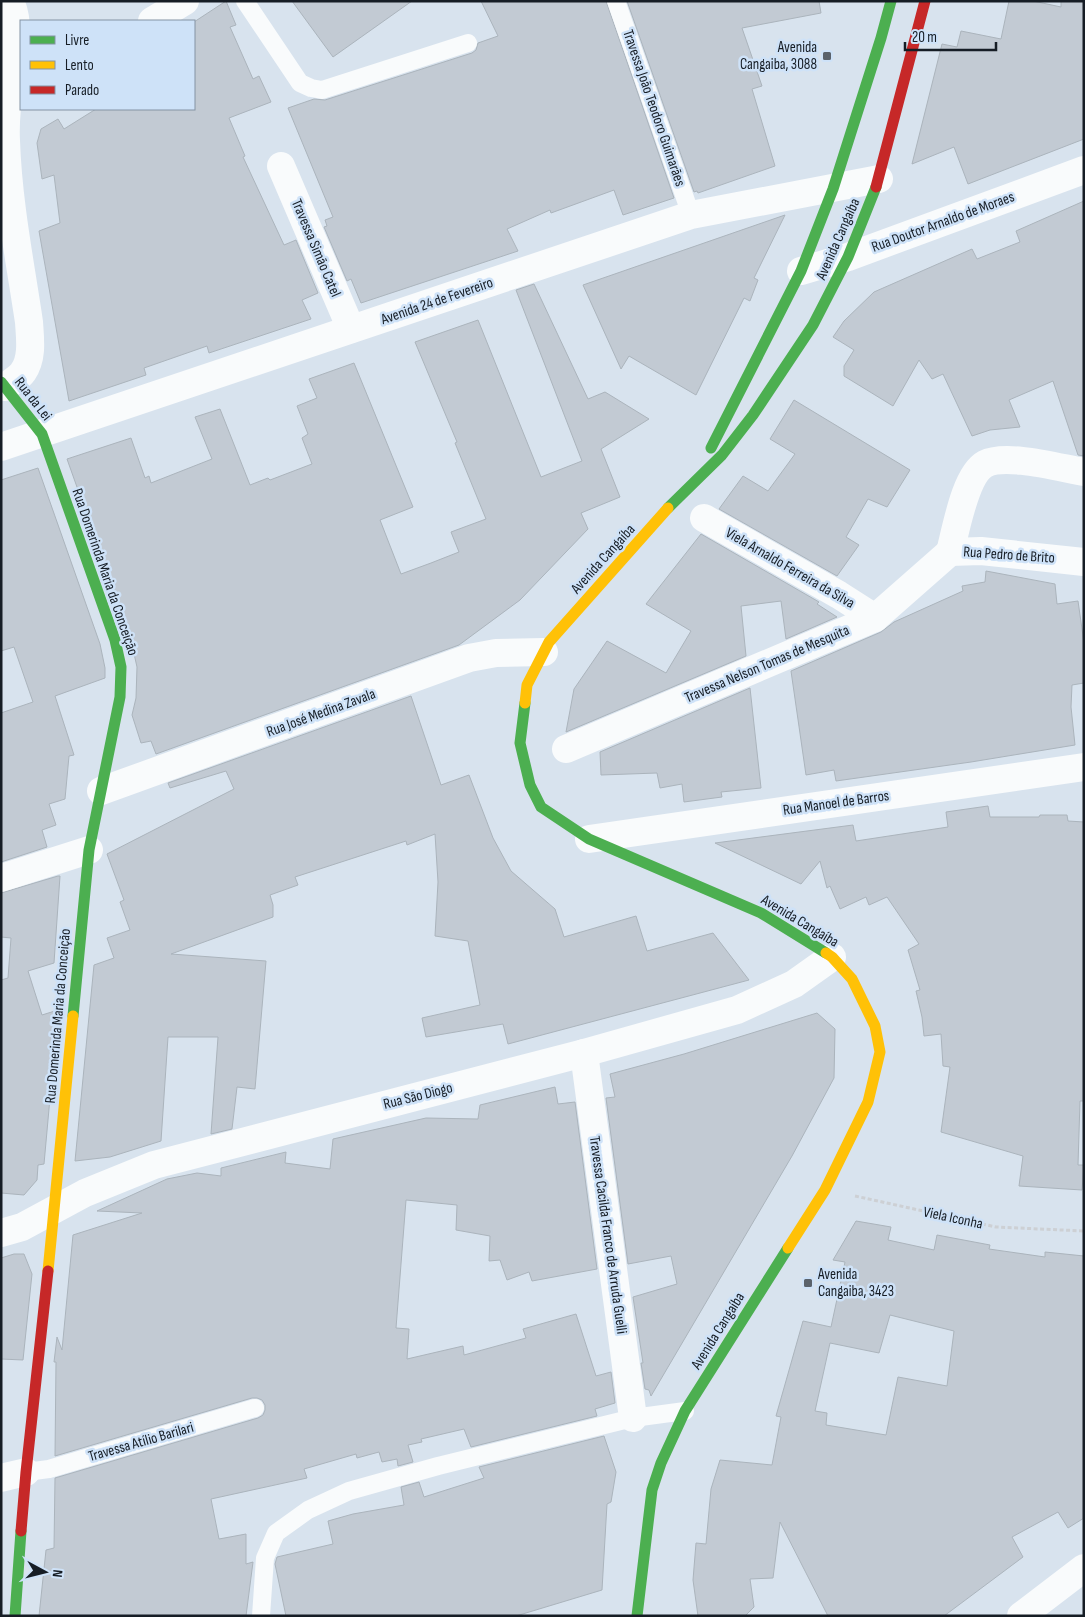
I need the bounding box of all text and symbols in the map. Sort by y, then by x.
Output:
legend [20,20,195,110]
scale bar [905,20,996,52]
street label: Travessa João Teodoro Guimarães [618,27,690,189]
text: 20 m [912,28,937,47]
text: Livre [65,31,89,50]
place label: Avenida Cangaiba, 3088 [740,38,817,74]
marker: Avenida Cangaiba, 3088 [821,50,833,62]
text: Lento [65,56,94,75]
text: Parado [65,81,99,100]
street label: Rua Doutor Arnaldo de Moraes [869,187,1017,257]
street label: Avenida Cangaíba [811,195,864,284]
street label: Travessa Simão Catel [287,196,345,300]
street label: Avenida 24 de Fevereiro [378,273,496,329]
street label: Rua da Lei [10,373,56,425]
street label: Rua Domerinda Maria da Conceição [67,486,143,658]
street label: Avenida Cangaíba [566,520,639,598]
street label: Viela Arnaldo Ferreira da Silva [722,523,858,613]
street label: Rua Pedro de Brito [963,542,1055,568]
street label: Travessa Nelson Tomas de Mesquita [682,621,852,707]
street label: Rua José Medina Zavala [264,684,378,742]
street label: Rua Manoel de Barros [782,786,890,820]
street label: Avenida Cangaíba [757,890,842,952]
street label: Rua Domerinda Maria da Conceição [41,928,75,1104]
street label: Rua São Diogo [381,1078,455,1114]
street label: Travessa Cacilda Franco de Arruda Guelli [585,1135,631,1335]
street label: Viela Iconha [922,1202,985,1234]
place label: Avenida Cangaiba, 3423 [817,1265,894,1301]
marker: Avenida Cangaiba, 3423 [802,1277,814,1289]
street label: Avenida Cangaíba [686,1289,749,1374]
street label: Travessa Atílio Barilari [86,1418,196,1466]
north arrow [20,1547,70,1597]
text: N [49,1569,66,1578]

